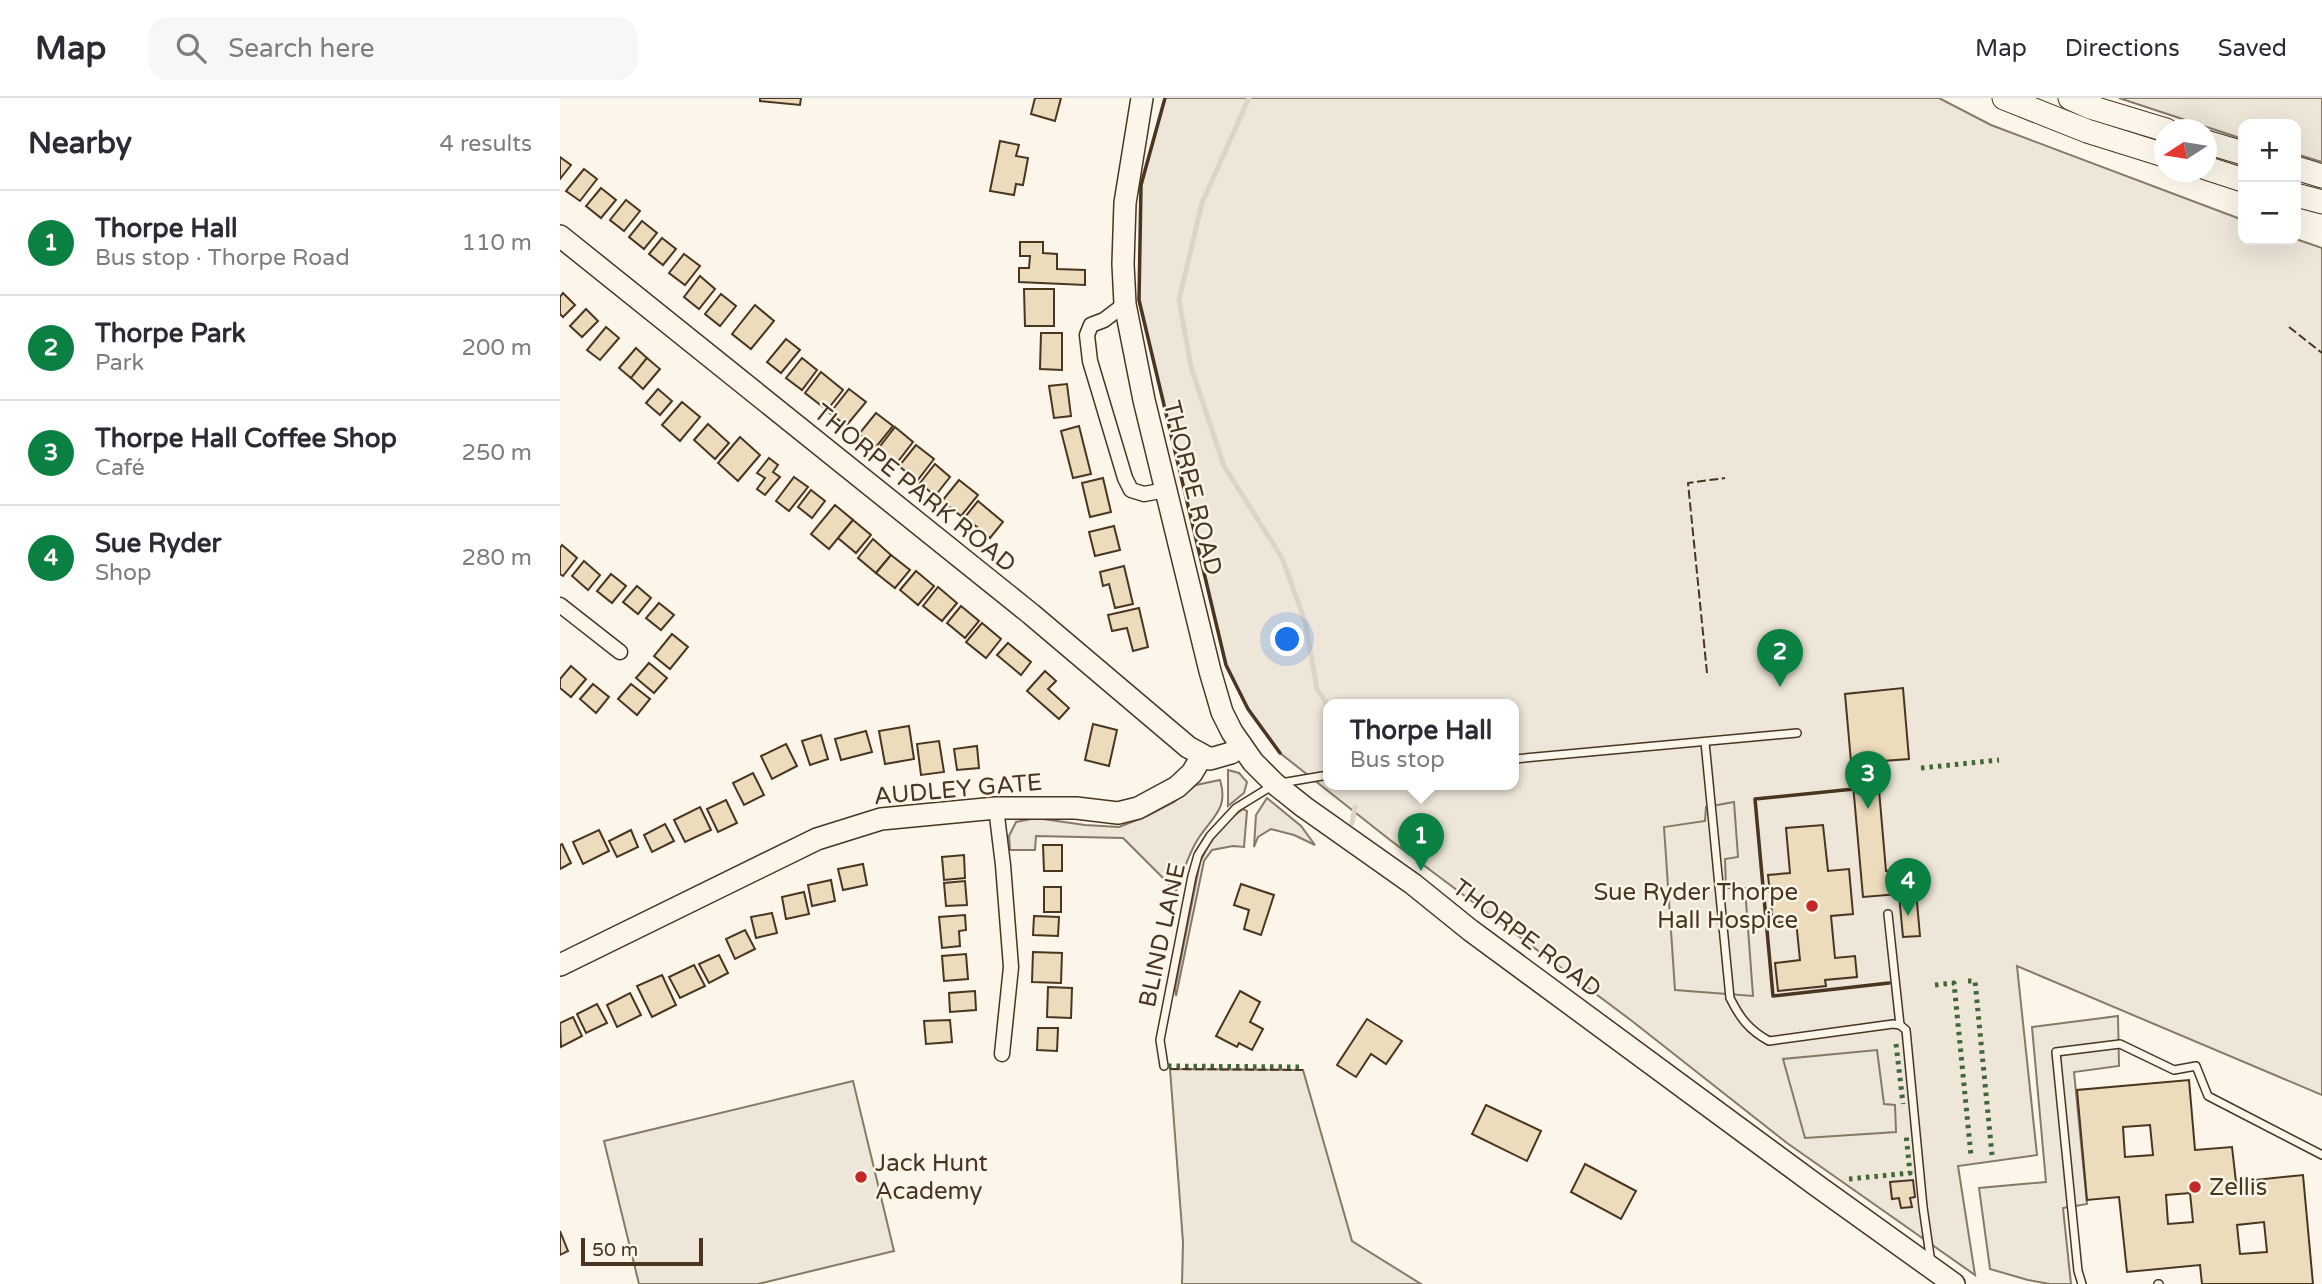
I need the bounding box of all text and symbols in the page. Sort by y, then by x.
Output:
search box [148,17,638,80]
text: Map [35,29,106,68]
icon: search [172,29,210,67]
text: Search here [228,33,374,64]
text: Map [1975,34,2027,63]
text: Directions [2065,34,2180,63]
text: Saved [2218,34,2287,63]
north arrow [2154,119,2217,182]
map controls [2238,119,2301,245]
button: + [2238,119,2301,182]
text: Nearby [28,125,132,162]
text: 4 results [439,130,532,158]
button: − [2238,182,2301,245]
text: Thorpe Hall [95,213,237,244]
text: 1 [44,229,58,257]
text: 110 m [462,229,532,257]
text: Bus stop · Thorpe Road [95,244,350,272]
text: Thorpe Park [95,318,246,349]
text: 2 [44,334,58,362]
text: 200 m [462,334,532,362]
text: Park [95,349,144,377]
street label: THORPE PARK ROAD [808,398,1022,579]
street label: THORPE ROAD [1157,398,1228,579]
text: Thorpe Hall Coffee Shop [95,423,397,454]
text: 3 [44,439,58,467]
text: 250 m [462,439,532,467]
text: Café [95,454,145,482]
text: Sue Ryder [95,528,221,559]
text: 4 [44,544,58,572]
text: 280 m [462,544,532,572]
text: Shop [95,559,152,587]
your location [1270,622,1304,656]
pin: 2 [1757,629,1803,687]
popup [1323,699,1519,790]
text: Thorpe Hall [1350,715,1492,746]
text: Bus stop [1350,746,1445,774]
pin: 3 [1845,751,1891,809]
street label: AUDLEY GATE [873,768,1043,811]
pin: 1 [1398,813,1444,871]
pin: 4 [1885,858,1931,916]
street label: BLIND LANE [1133,860,1192,1010]
street label: THORPE ROAD [1446,873,1607,1004]
place label: Sue Ryder Thorpe Hall Hospice [1593,878,1798,935]
marker: Sue Ryder Thorpe Hall Hospice [1804,898,1820,914]
place label: Jack Hunt Academy [875,1149,988,1206]
marker: Jack Hunt Academy [853,1169,869,1185]
place label: Zellis [2209,1173,2267,1202]
marker: Zellis [2187,1179,2203,1195]
scale bar [581,1235,704,1267]
text: 50 m [592,1239,638,1261]

